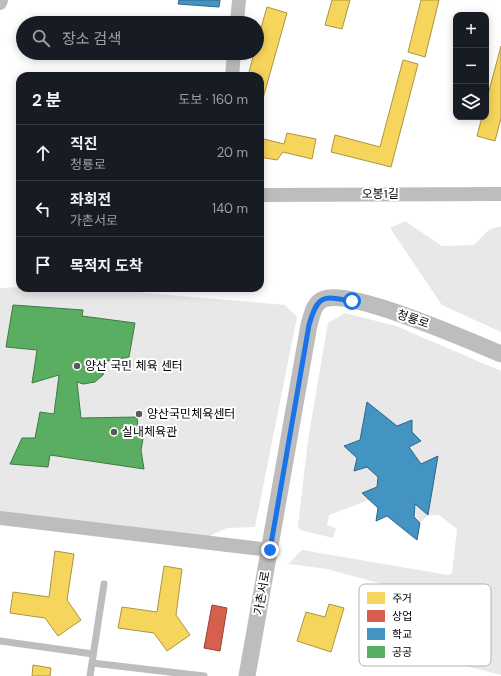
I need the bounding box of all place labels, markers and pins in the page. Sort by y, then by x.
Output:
place label: 양산 국민 체육 센터 [85,358,183,374]
marker: 양산 국민 체육 센터 [72,361,82,371]
place label: 양산국민체육센터 [147,406,235,422]
marker: 양산국민체육센터 [134,409,144,419]
place label: 실내체육관 [122,424,177,440]
marker: 실내체육관 [109,427,119,437]

